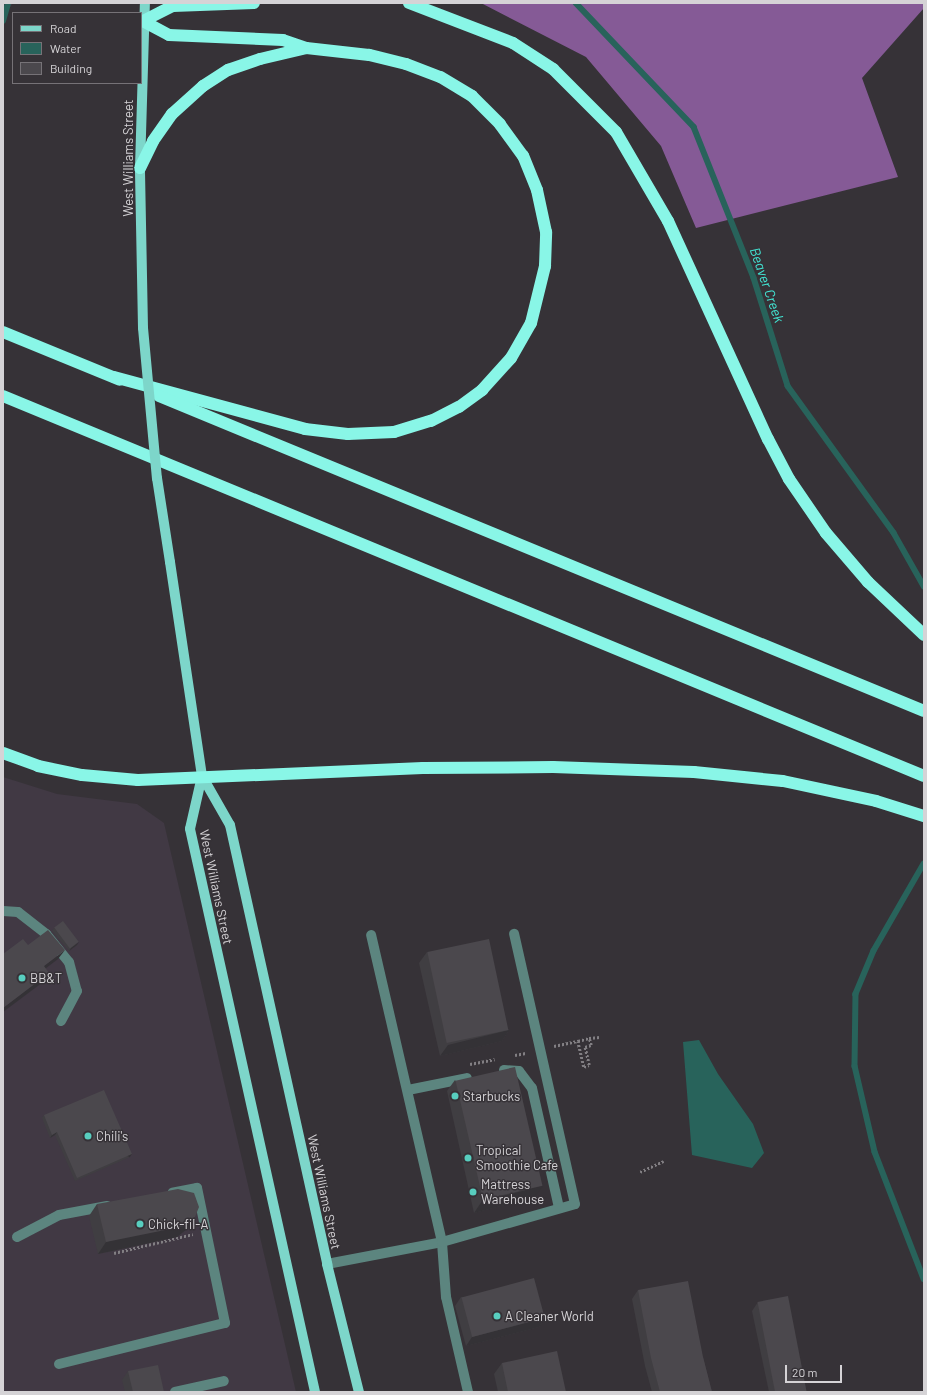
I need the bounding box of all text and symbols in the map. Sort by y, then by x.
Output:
legend [12,12,142,84]
text: Road [50,21,77,35]
text: Water [50,41,81,55]
text: Building [50,61,92,75]
street label: West Williams Street [120,100,136,216]
water label: Beaver Creek [746,245,788,325]
street label: West Williams Street [196,828,236,946]
place label: BB&T [30,970,62,986]
marker: BB&T [17,973,27,983]
place label: Starbucks [463,1088,520,1104]
marker: Starbucks [450,1091,460,1101]
place label: Chili's [96,1128,128,1144]
marker: Chili's [83,1131,93,1141]
street label: West Williams Street [304,1133,344,1251]
place label: Tropical Smoothie Cafe [476,1143,558,1174]
marker: Tropical Smoothie Cafe [463,1153,473,1163]
place label: Mattress Warehouse [481,1177,544,1208]
marker: Mattress Warehouse [468,1187,478,1197]
place label: Chick-fil-A [148,1216,208,1232]
marker: Chick-fil-A [135,1219,145,1229]
place label: A Cleaner World [505,1308,594,1324]
marker: A Cleaner World [492,1311,502,1321]
scale bar [787,1357,844,1383]
text: 20 m [792,1365,818,1379]

